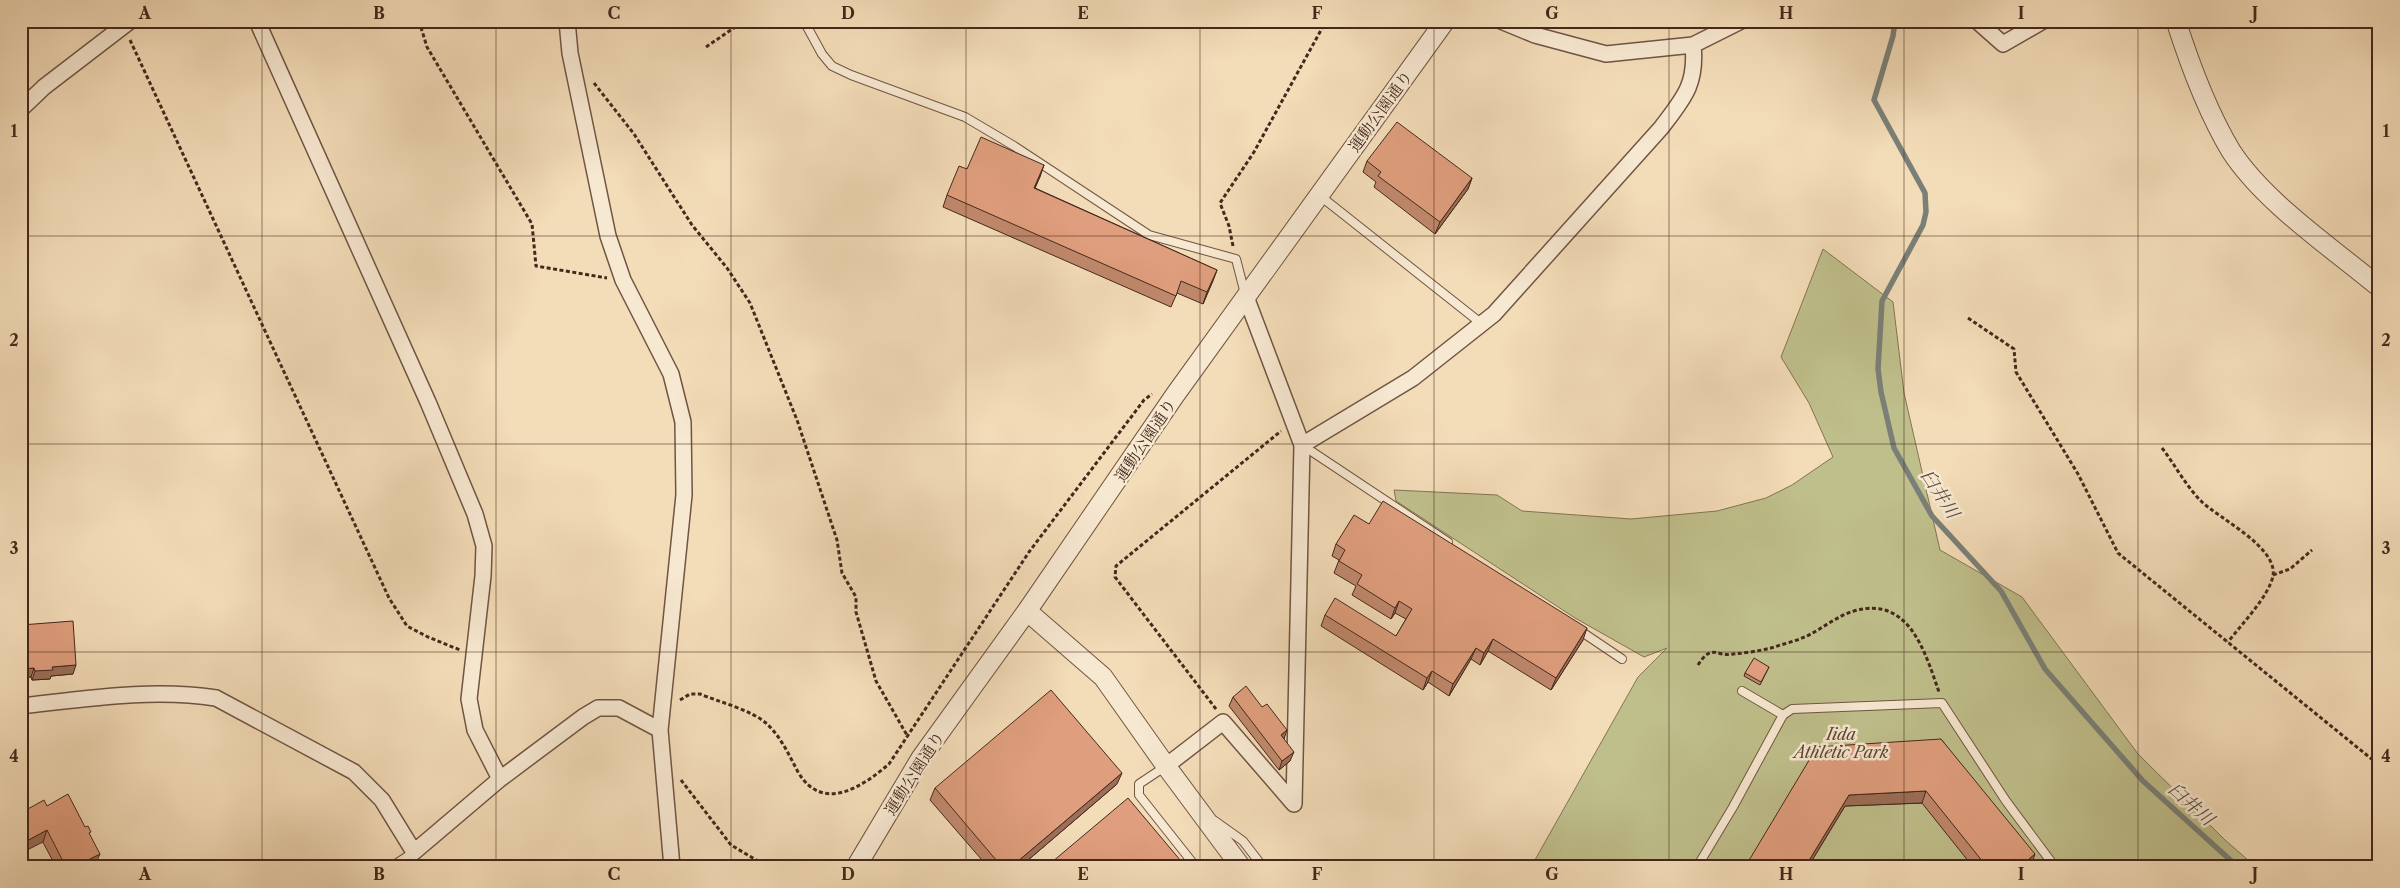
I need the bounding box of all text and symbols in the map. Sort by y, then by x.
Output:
text: A [138,3,152,23]
text: B [373,3,385,23]
text: C [608,3,620,23]
text: D [841,3,855,23]
text: E [1077,3,1089,23]
text: F [1312,3,1323,23]
text: G [1545,3,1559,23]
text: H [1779,3,1793,23]
text: I [2018,3,2025,23]
text: J [2249,3,2258,23]
street label: 運動公園通り [1344,66,1416,156]
text: 1 [10,121,18,141]
text: 1 [2382,121,2390,141]
text: 2 [9,330,19,350]
text: 2 [2381,330,2391,350]
street label: 運動公園通り [1110,395,1180,485]
water label: 臼井川 [1916,465,1965,524]
text: 3 [9,538,19,558]
text: 3 [2381,538,2391,558]
park label: Iida Athletic Park [1791,724,1889,762]
street label: 運動公園通り [879,727,949,819]
text: 4 [9,746,19,766]
text: 4 [2381,746,2391,766]
water label: 臼井川 [2164,778,2220,832]
text: A [138,864,152,884]
text: B [373,864,385,884]
text: C [608,864,620,884]
text: D [841,864,855,884]
text: E [1077,864,1089,884]
text: F [1312,864,1323,884]
text: G [1545,864,1559,884]
text: H [1779,864,1793,884]
text: I [2018,864,2025,884]
text: J [2249,864,2258,884]

